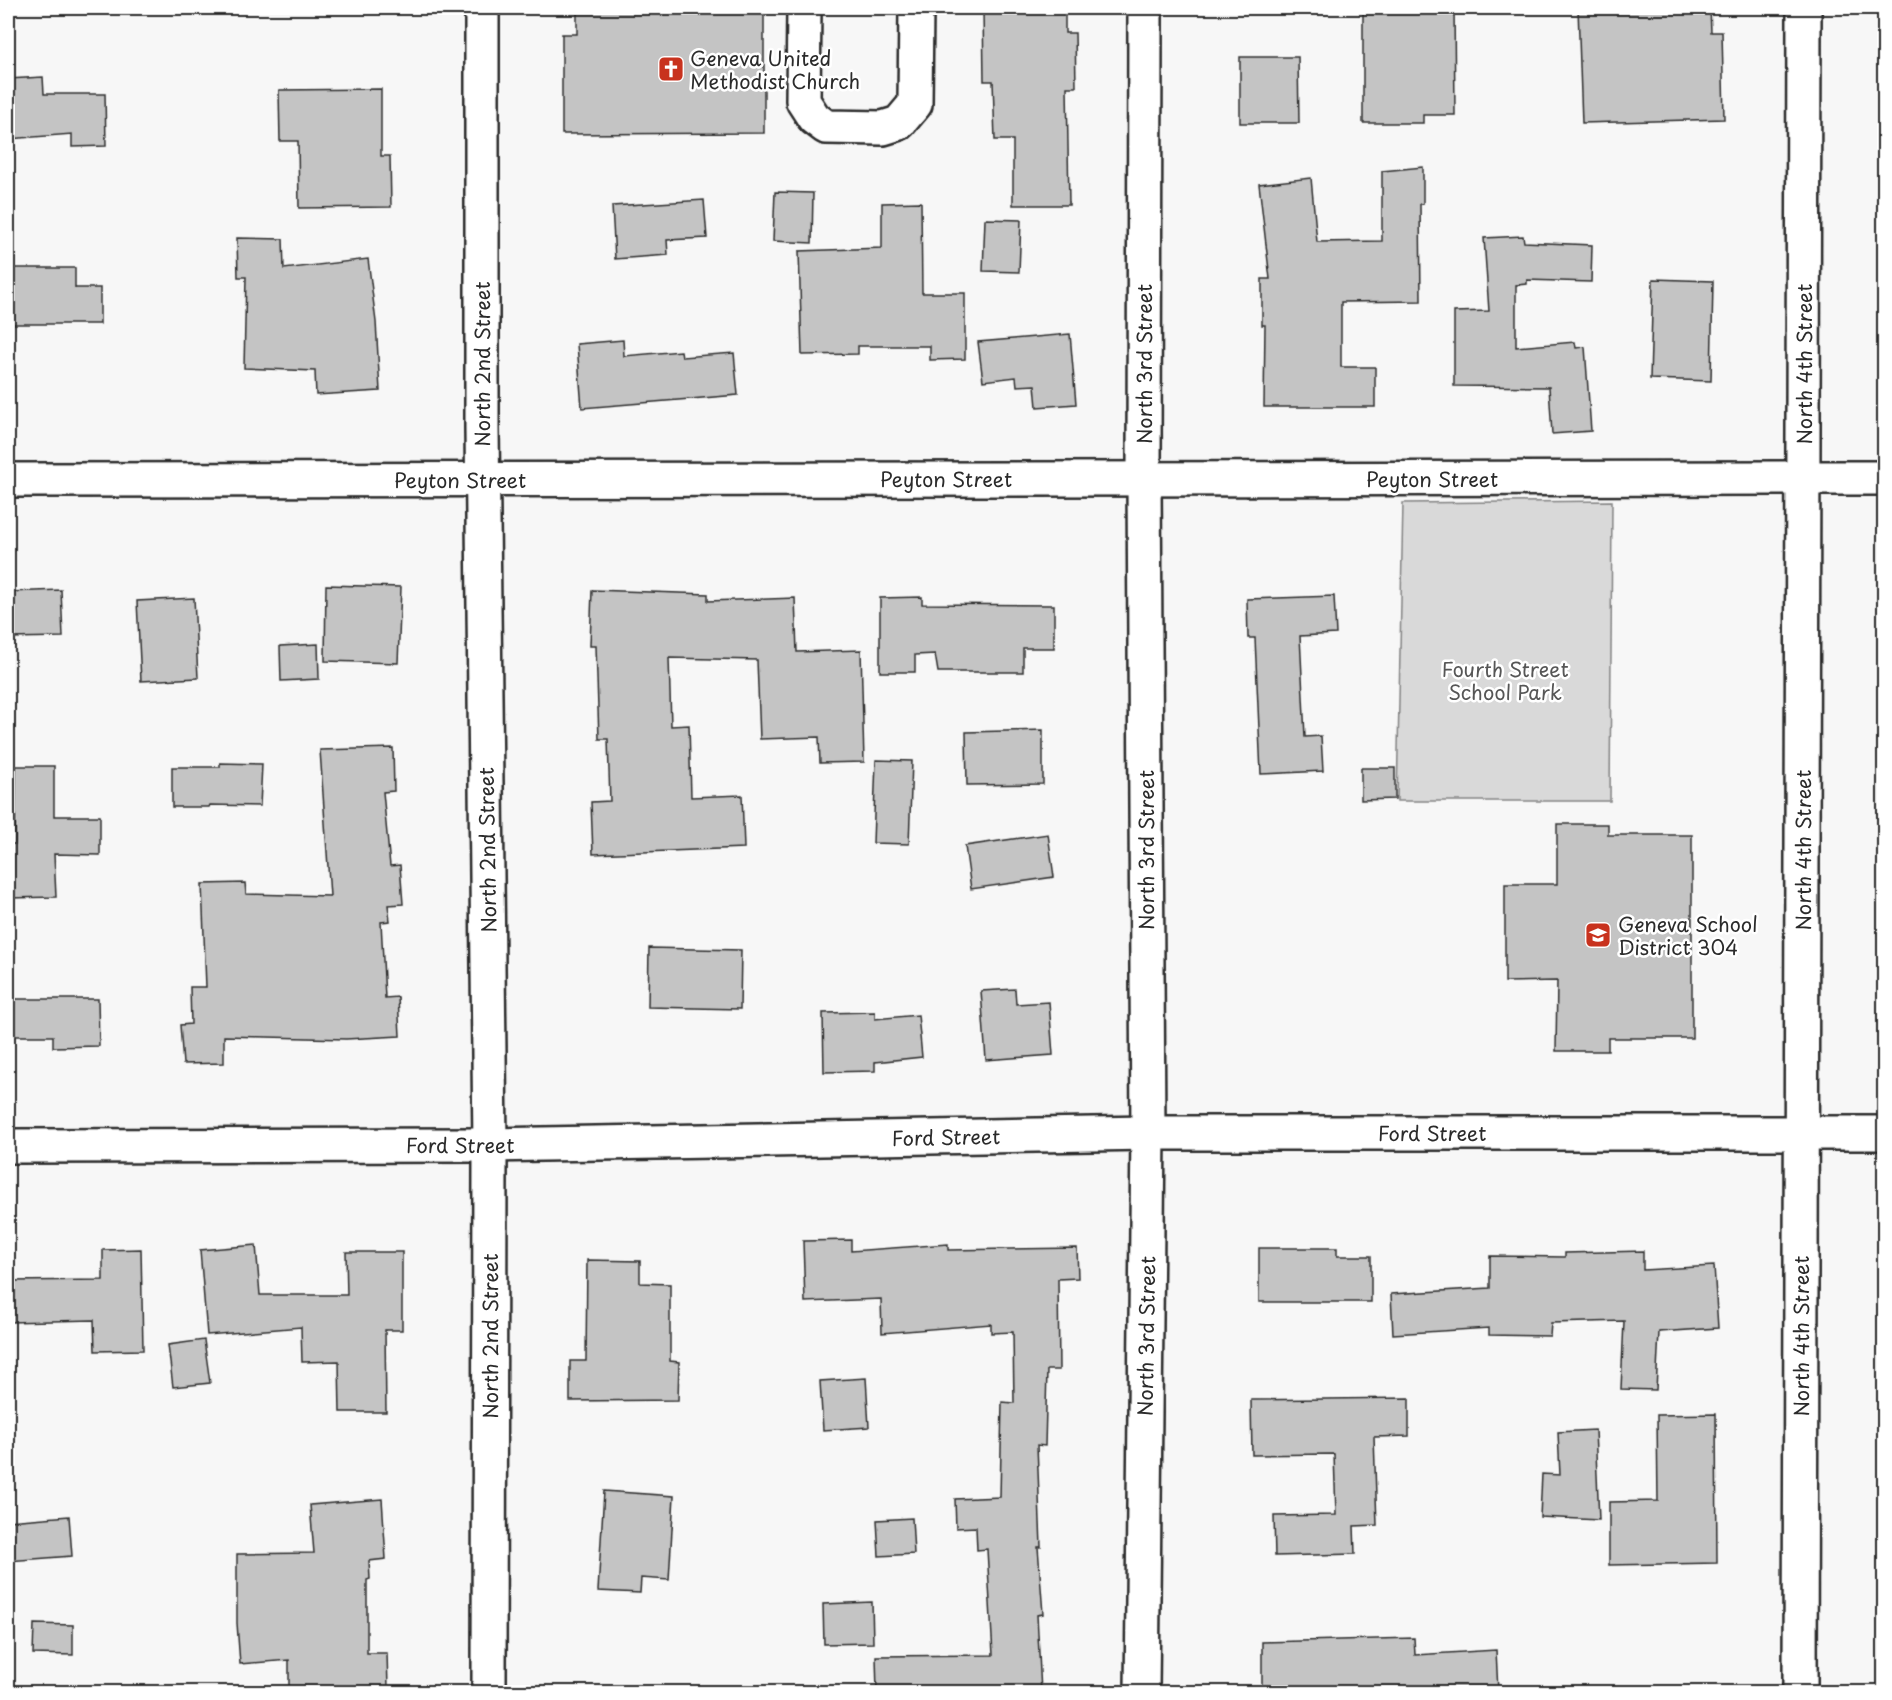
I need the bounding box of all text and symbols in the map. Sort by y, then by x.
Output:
place label: Geneva United Methodist Church [690,43,860,96]
church icon: Geneva United Methodist Church [656,54,686,84]
street label: North 2nd Street [467,281,497,447]
street label: North 3rd Street [1129,284,1159,444]
street label: North 4th Street [1789,284,1819,445]
street label: Peyton Street [880,464,1012,494]
street label: Peyton Street [1366,464,1498,494]
street label: Peyton Street [394,465,526,495]
park label: Fourth Street School Park [1441,654,1569,707]
street label: North 2nd Street [471,767,503,933]
street label: North 3rd Street [1131,770,1161,930]
street label: North 4th Street [1788,770,1818,931]
place label: Geneva School District 304 [1618,909,1758,962]
school or university icon: Geneva School District 304 [1583,920,1613,950]
street label: Ford Street [1378,1118,1486,1148]
street label: Ford Street [891,1121,1001,1153]
street label: Ford Street [406,1130,514,1160]
street label: North 2nd Street [475,1253,505,1419]
street label: North 3rd Street [1130,1256,1162,1416]
street label: North 4th Street [1786,1256,1816,1417]

